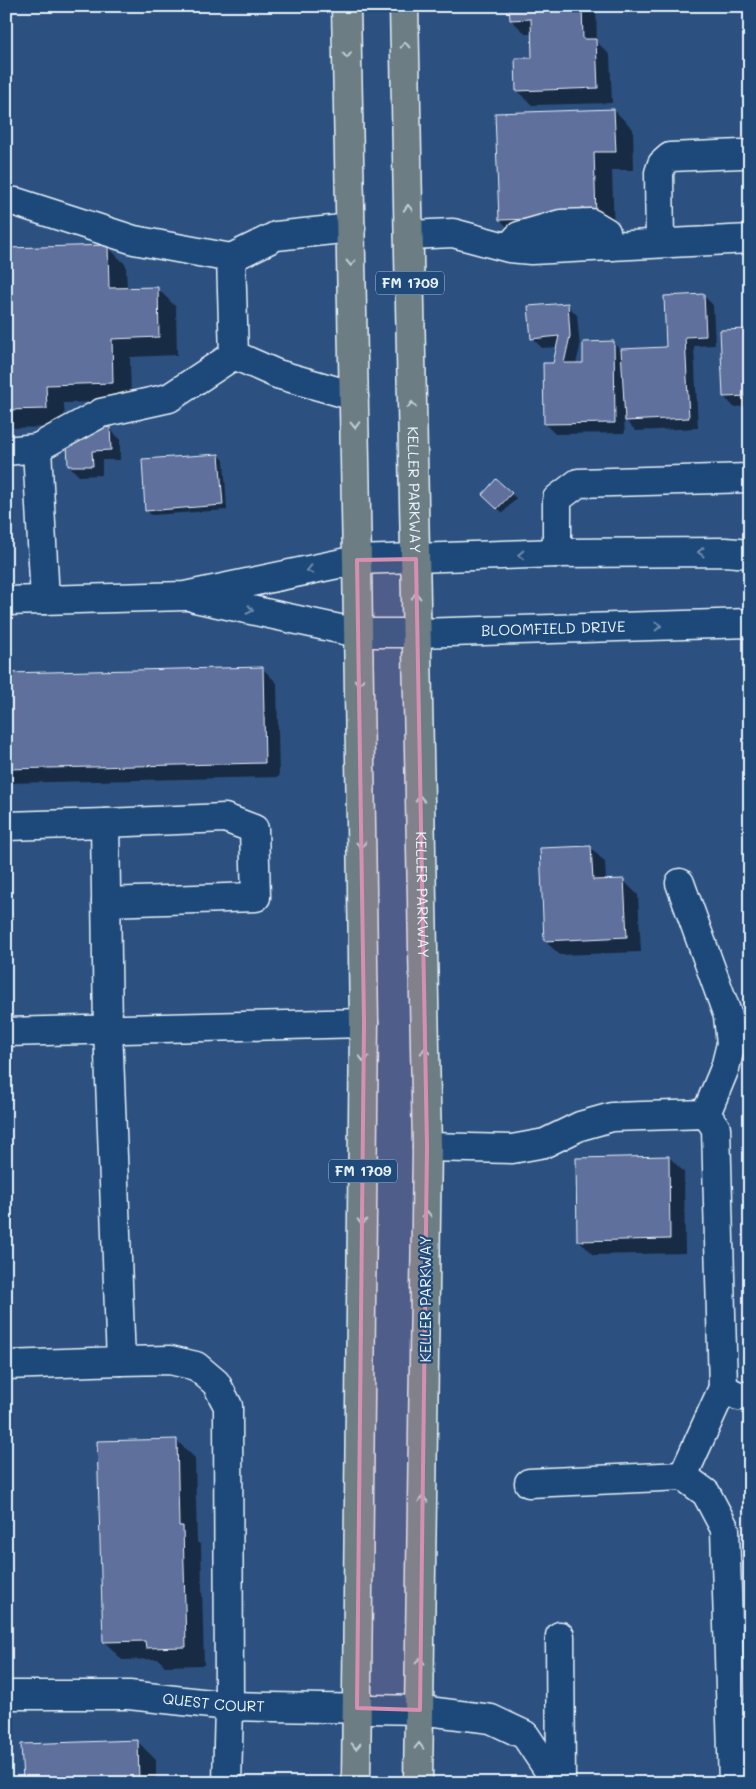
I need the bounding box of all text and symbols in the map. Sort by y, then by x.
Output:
one-way arrow [400,41,410,48]
one-way arrow [342,51,353,59]
one-way arrow [403,203,414,211]
one-way arrow [346,259,356,267]
road number: FM 1709 [376,272,444,294]
one-way arrow [407,401,418,409]
one-way arrow [349,421,360,429]
street label: KELLER PARKWAY [403,426,426,554]
one-way arrow [697,547,704,557]
one-way arrow [517,549,525,560]
one-way arrow [305,564,314,574]
one-way arrow [411,592,422,600]
one-way arrow [246,604,255,615]
street label: BLOOMFIELD DRIVE [481,616,626,640]
one-way arrow [655,620,663,631]
one-way arrow [354,678,364,686]
one-way arrow [415,795,425,802]
street label: KELLER PARKWAY [412,831,434,959]
one-way arrow [356,841,366,849]
one-way arrow [420,1047,431,1055]
one-way arrow [359,1056,369,1064]
road number: FM 1709 [329,1160,397,1182]
one-way arrow [422,1210,432,1218]
one-way arrow [357,1218,367,1226]
street label: KELLER PARKWAY [415,1236,435,1362]
one-way arrow [418,1495,428,1502]
one-way arrow [415,1657,426,1665]
street label: QUEST COURT [162,1688,265,1716]
one-way arrow [351,1742,362,1750]
one-way arrow [414,1742,424,1750]

